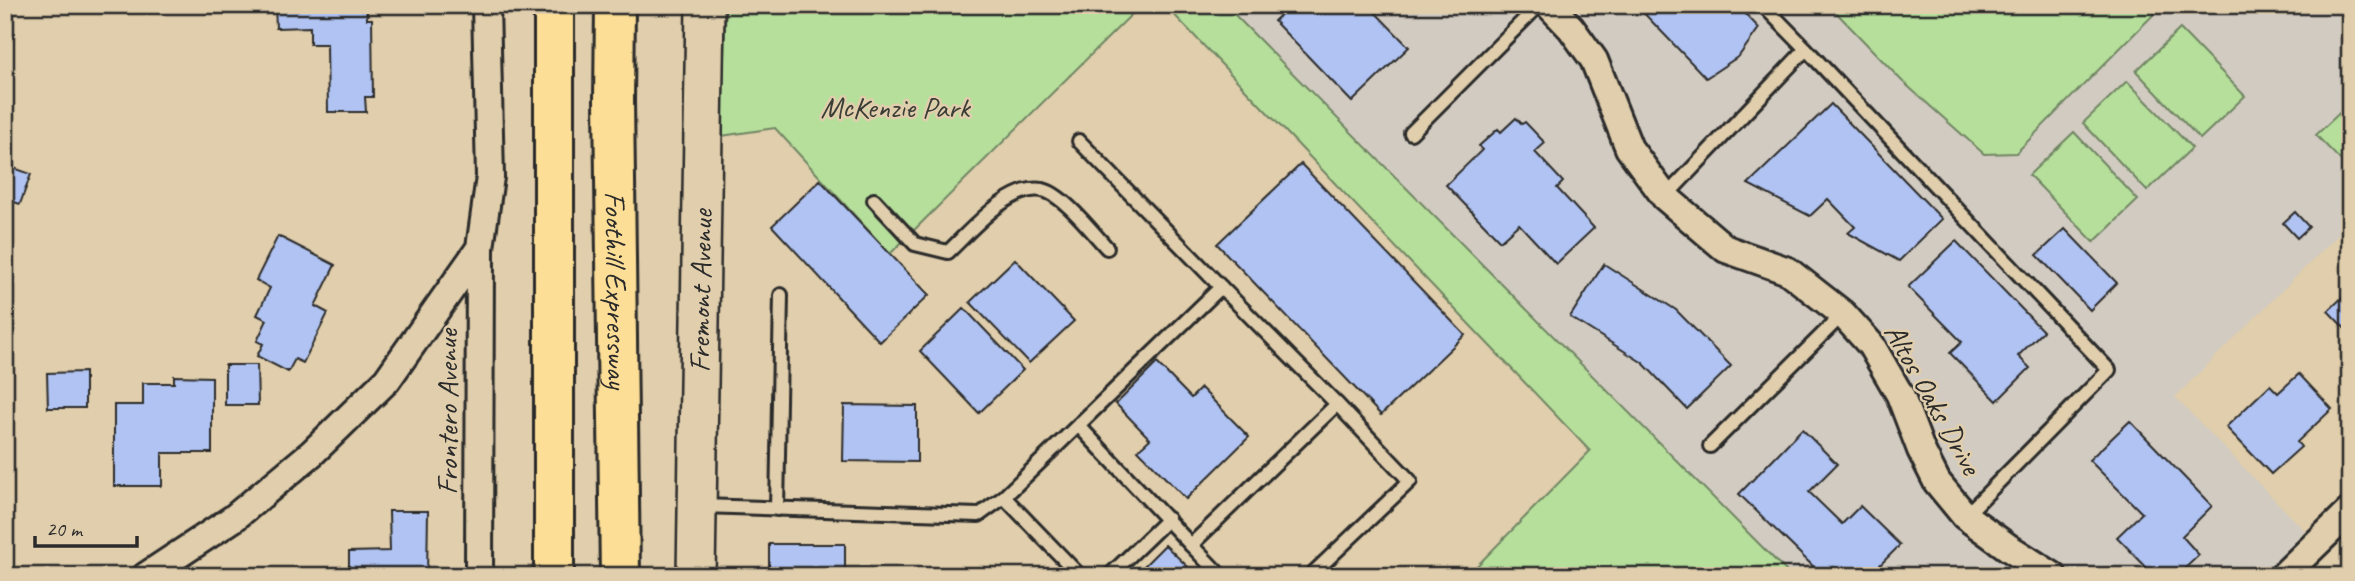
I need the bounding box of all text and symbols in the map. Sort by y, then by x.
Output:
park label: McKenzie Park [820,88,972,126]
street label: Foothill Expressway [596,191,637,391]
street label: Fremont Avenue [680,207,721,373]
street label: Altos Oaks Drive [1876,317,1991,483]
street label: Frontero Avenue [428,327,466,495]
scale bar [35,504,136,548]
text: 20 m [46,516,84,542]

